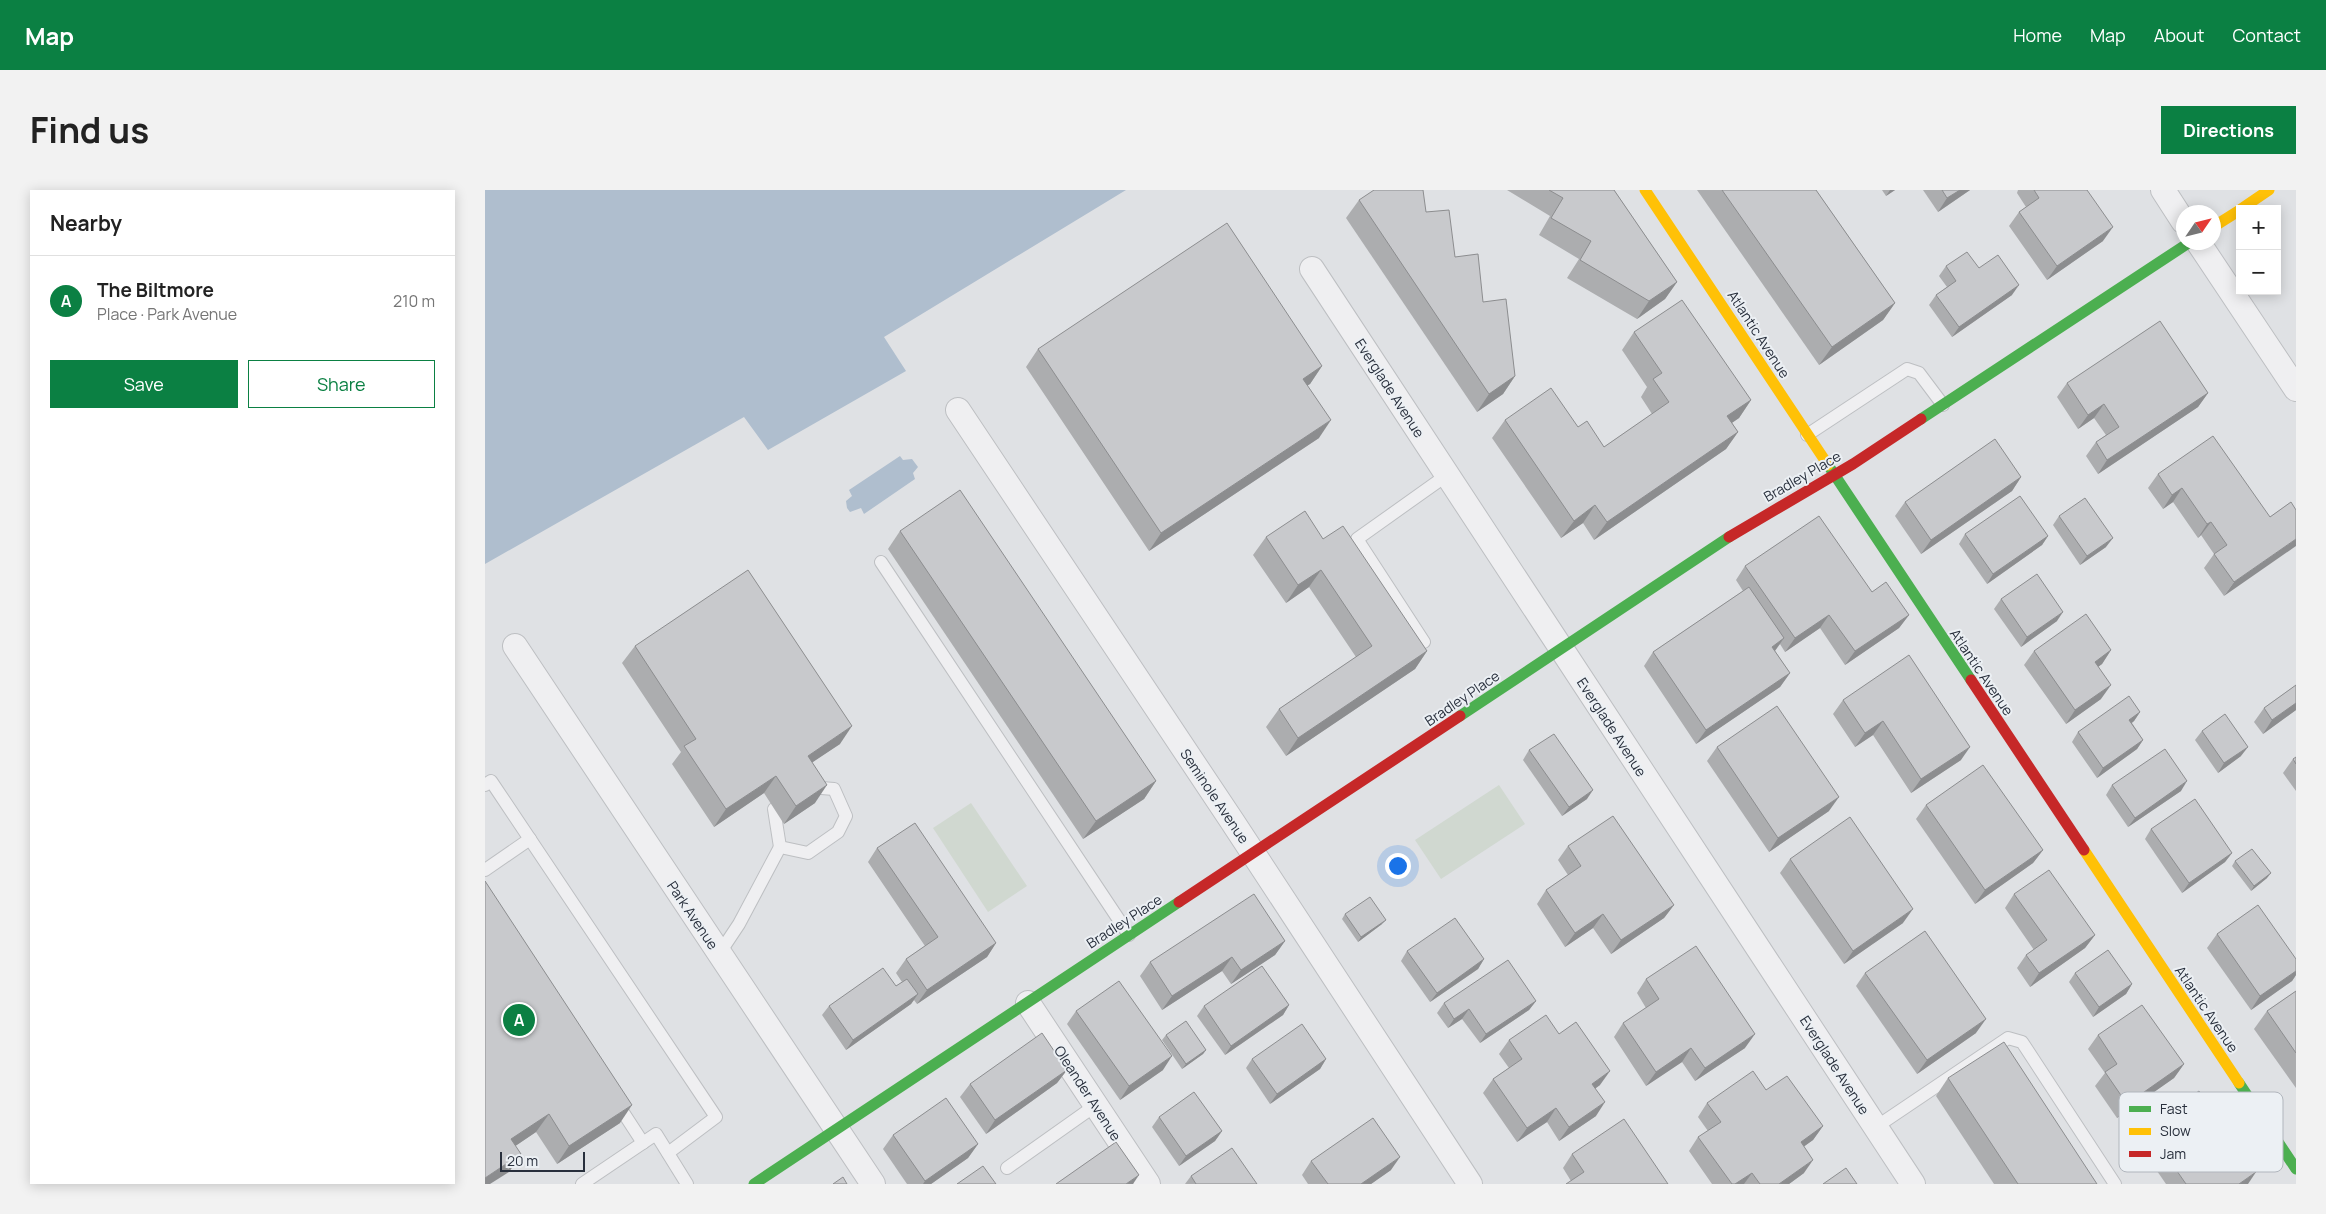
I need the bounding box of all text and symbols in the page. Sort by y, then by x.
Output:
text: Map [25,19,74,52]
text: Home [2013,23,2062,47]
text: Map [2090,23,2126,47]
text: About [2154,23,2204,47]
text: Contact [2232,23,2301,47]
text: Find us [30,106,149,154]
button: Directions [2161,106,2296,154]
north arrow [2176,205,2221,250]
map controls [2236,205,2281,295]
button: + [2236,205,2281,250]
text: Nearby [50,209,122,237]
button: − [2236,250,2281,295]
text: The Biltmore [97,277,214,303]
street label: Atlantic Avenue [1724,287,1794,381]
text: A [61,290,71,312]
text: 210 m [393,290,435,312]
text: Place · Park Avenue [97,303,237,325]
street label: Everglade Avenue [1351,335,1429,441]
button: Save [50,360,238,408]
button: Share [248,360,435,408]
street label: Bradley Place [1760,446,1844,506]
street label: Atlantic Avenue [1946,625,2018,719]
street label: Bradley Place [1421,666,1503,730]
street label: Everglade Avenue [1573,674,1651,780]
street label: Seminole Avenue [1176,745,1254,847]
your location [1385,853,1411,879]
street label: Park Avenue [663,877,723,953]
street label: Bradley Place [1083,890,1165,952]
street label: Atlantic Avenue [2171,962,2243,1056]
pin: A [503,1001,535,1039]
street label: Everglade Avenue [1796,1012,1874,1118]
street label: Oleander Avenue [1050,1042,1126,1144]
legend [2119,1092,2283,1172]
text: Fast [2160,1099,2188,1118]
text: Slow [2160,1121,2191,1140]
text: Jam [2160,1144,2186,1163]
scale bar [500,1149,585,1172]
text: 20 m [507,1151,538,1170]

